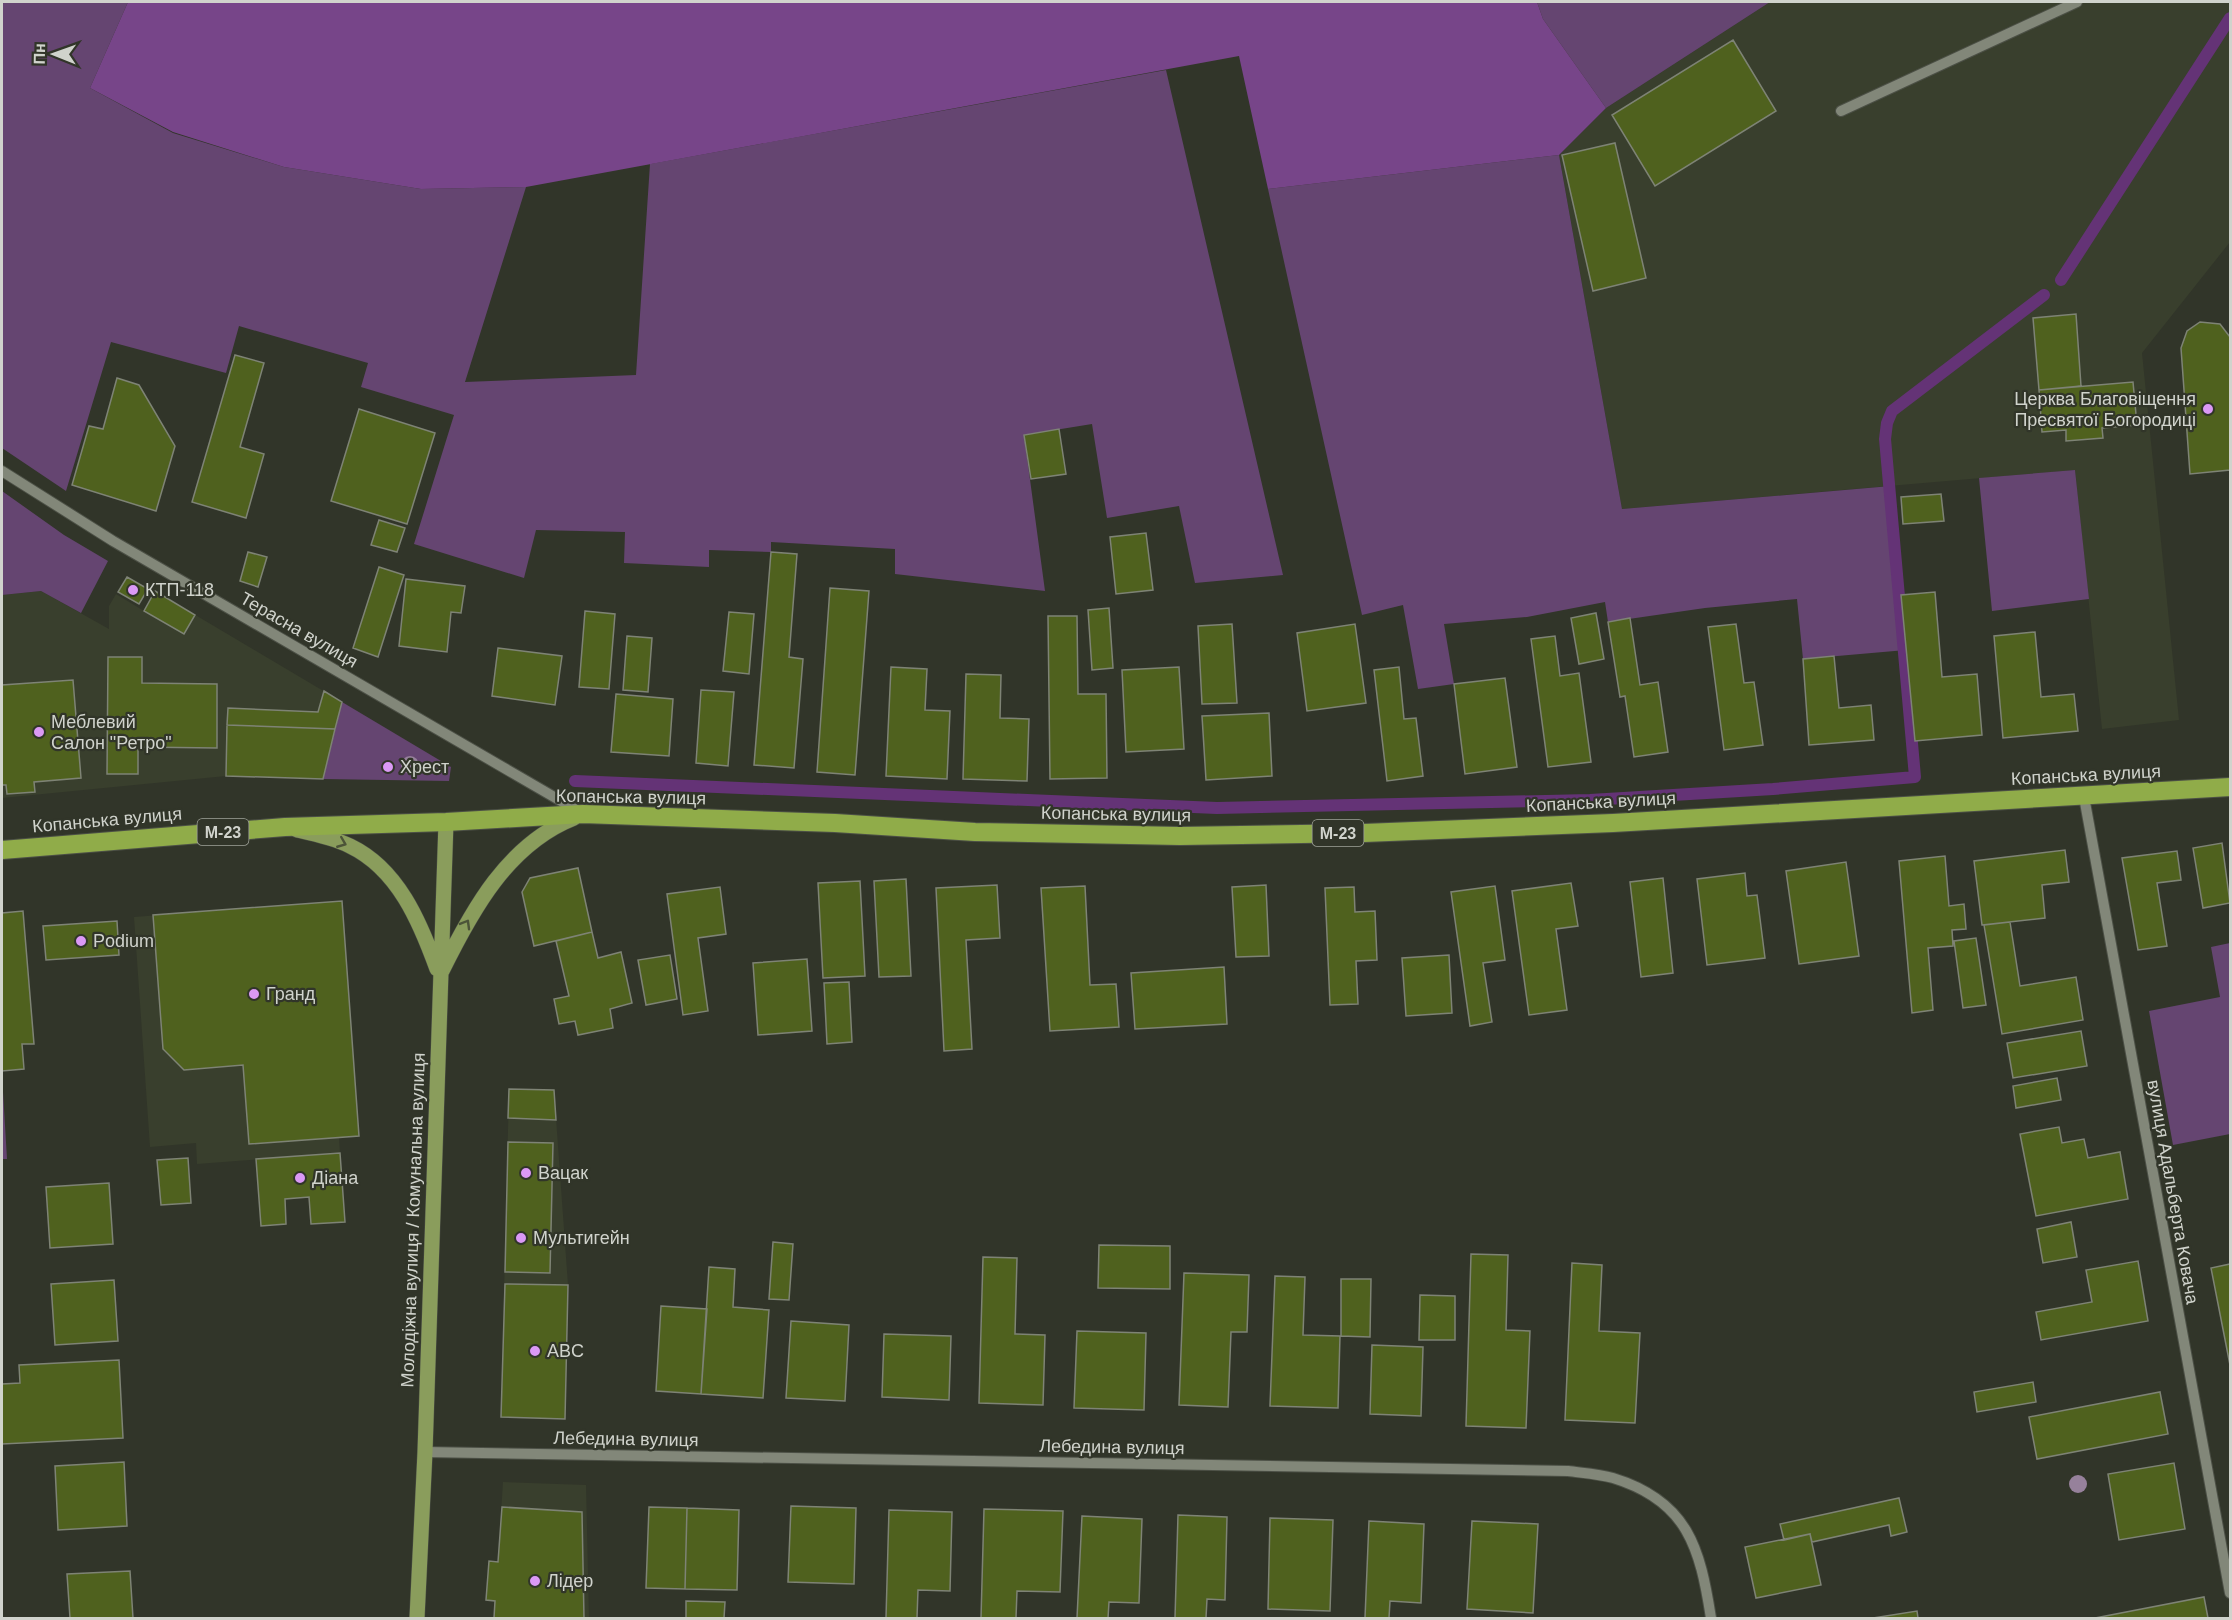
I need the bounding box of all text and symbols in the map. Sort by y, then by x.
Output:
north arrow [24,24,84,84]
text: Пн [31,43,48,64]
place label: Церква Благовіщення Пресвятої Богородиці [2014,389,2196,430]
marker: Церква Благовіщення Пресвятої Богородиці [2201,402,2215,416]
place label: КТП-118 [145,580,214,600]
marker: КТП-118 [126,583,140,597]
street label: Терасна вулиця [237,588,361,672]
place label: Меблевий Салон "Ретро" [51,712,172,753]
marker: Меблевий Салон "Ретро" [32,725,46,739]
place label: Хрест [400,757,449,777]
marker: Хрест [381,760,395,774]
street label: Копанська вулиця [2010,761,2162,789]
street label: Копанська вулиця [556,786,706,808]
street label: Копанська вулиця [1525,788,1677,816]
street label: Копанська вулиця [31,803,183,837]
street label: Копанська вулиця [1041,803,1191,825]
road number: М-23 [198,819,248,845]
road number: М-23 [1312,820,1364,846]
one-way arrow [336,835,346,848]
one-way arrow [459,920,470,930]
place label: Podium [93,931,154,951]
marker: Podium [74,934,88,948]
place label: Гранд [266,984,316,1004]
marker: Гранд [247,987,261,1001]
street label: Молодіжна вулиця / Комунальна вулиця [397,1052,429,1388]
street label: вулиця Адальберта Ковача [2143,1078,2203,1307]
place label: Вацак [538,1163,588,1183]
marker: Вацак [519,1166,533,1180]
place label: Діана [312,1168,359,1188]
marker: Діана [293,1171,307,1185]
place label: Мультигейн [533,1228,630,1248]
marker: Мультигейн [514,1231,528,1245]
place label: ABC [547,1341,584,1361]
marker: ABC [528,1344,542,1358]
street label: Лебедина вулиця [553,1428,699,1450]
street label: Лебедина вулиця [1039,1436,1185,1458]
place label: Лідер [547,1571,593,1591]
marker: Лідер [528,1574,542,1588]

